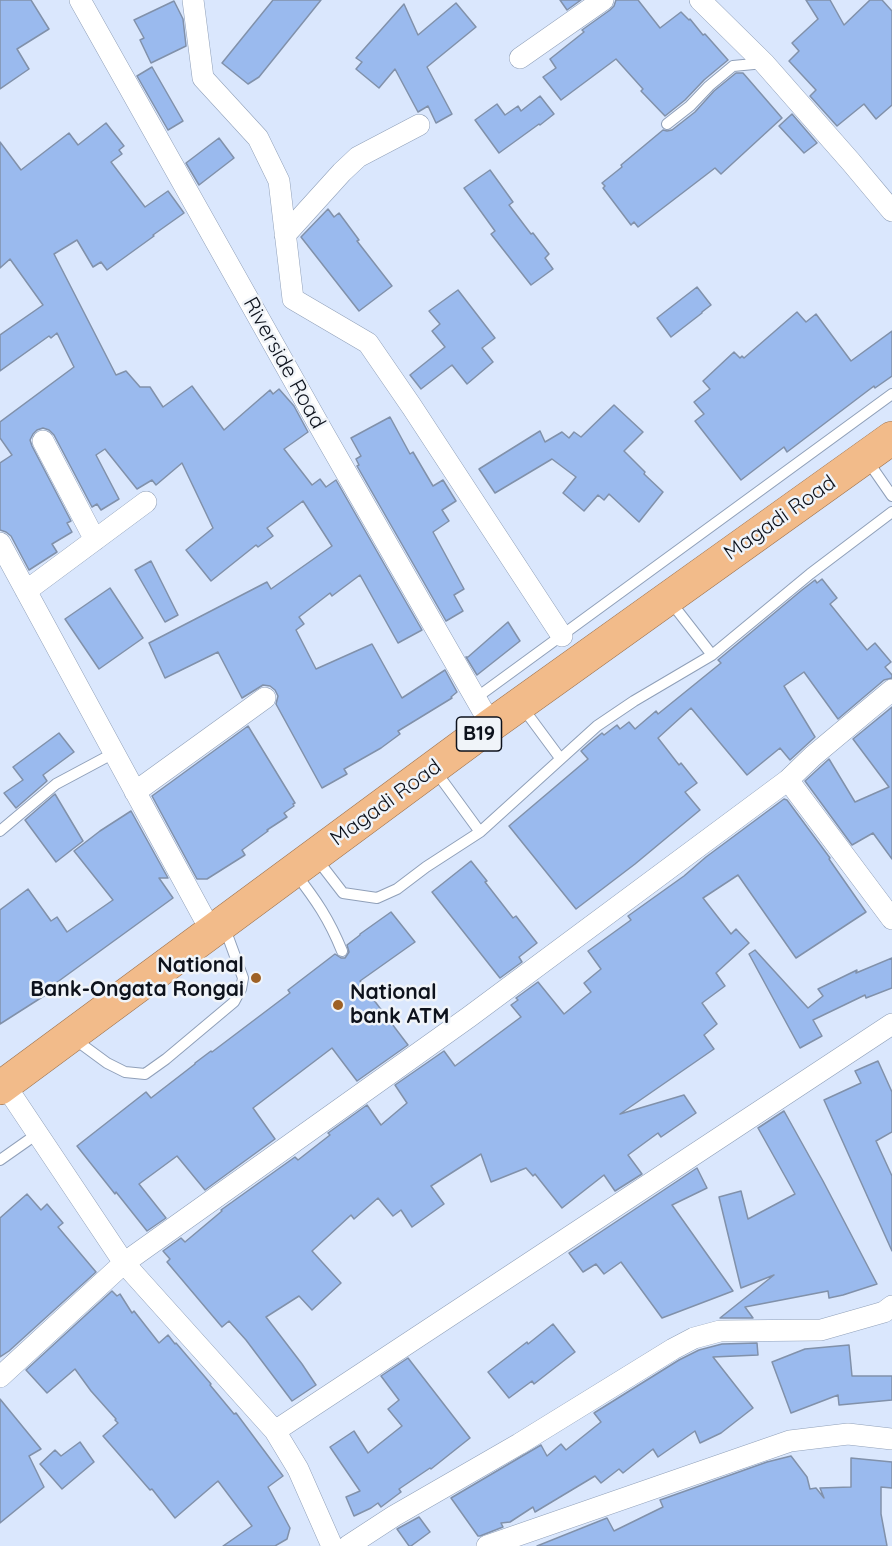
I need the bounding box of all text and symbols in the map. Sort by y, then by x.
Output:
street label: Riverside Road [238,293,330,433]
street label: Magadi Road [719,470,841,566]
road number: B19 [456,717,502,751]
street label: Magadi Road [326,754,446,852]
place label: National Bank-Ongata Rongai [30,953,244,1003]
marker: National Bank-Ongata Rongai [249,971,263,985]
place label: National bank ATM [350,980,449,1030]
marker: National bank ATM [331,998,345,1012]

